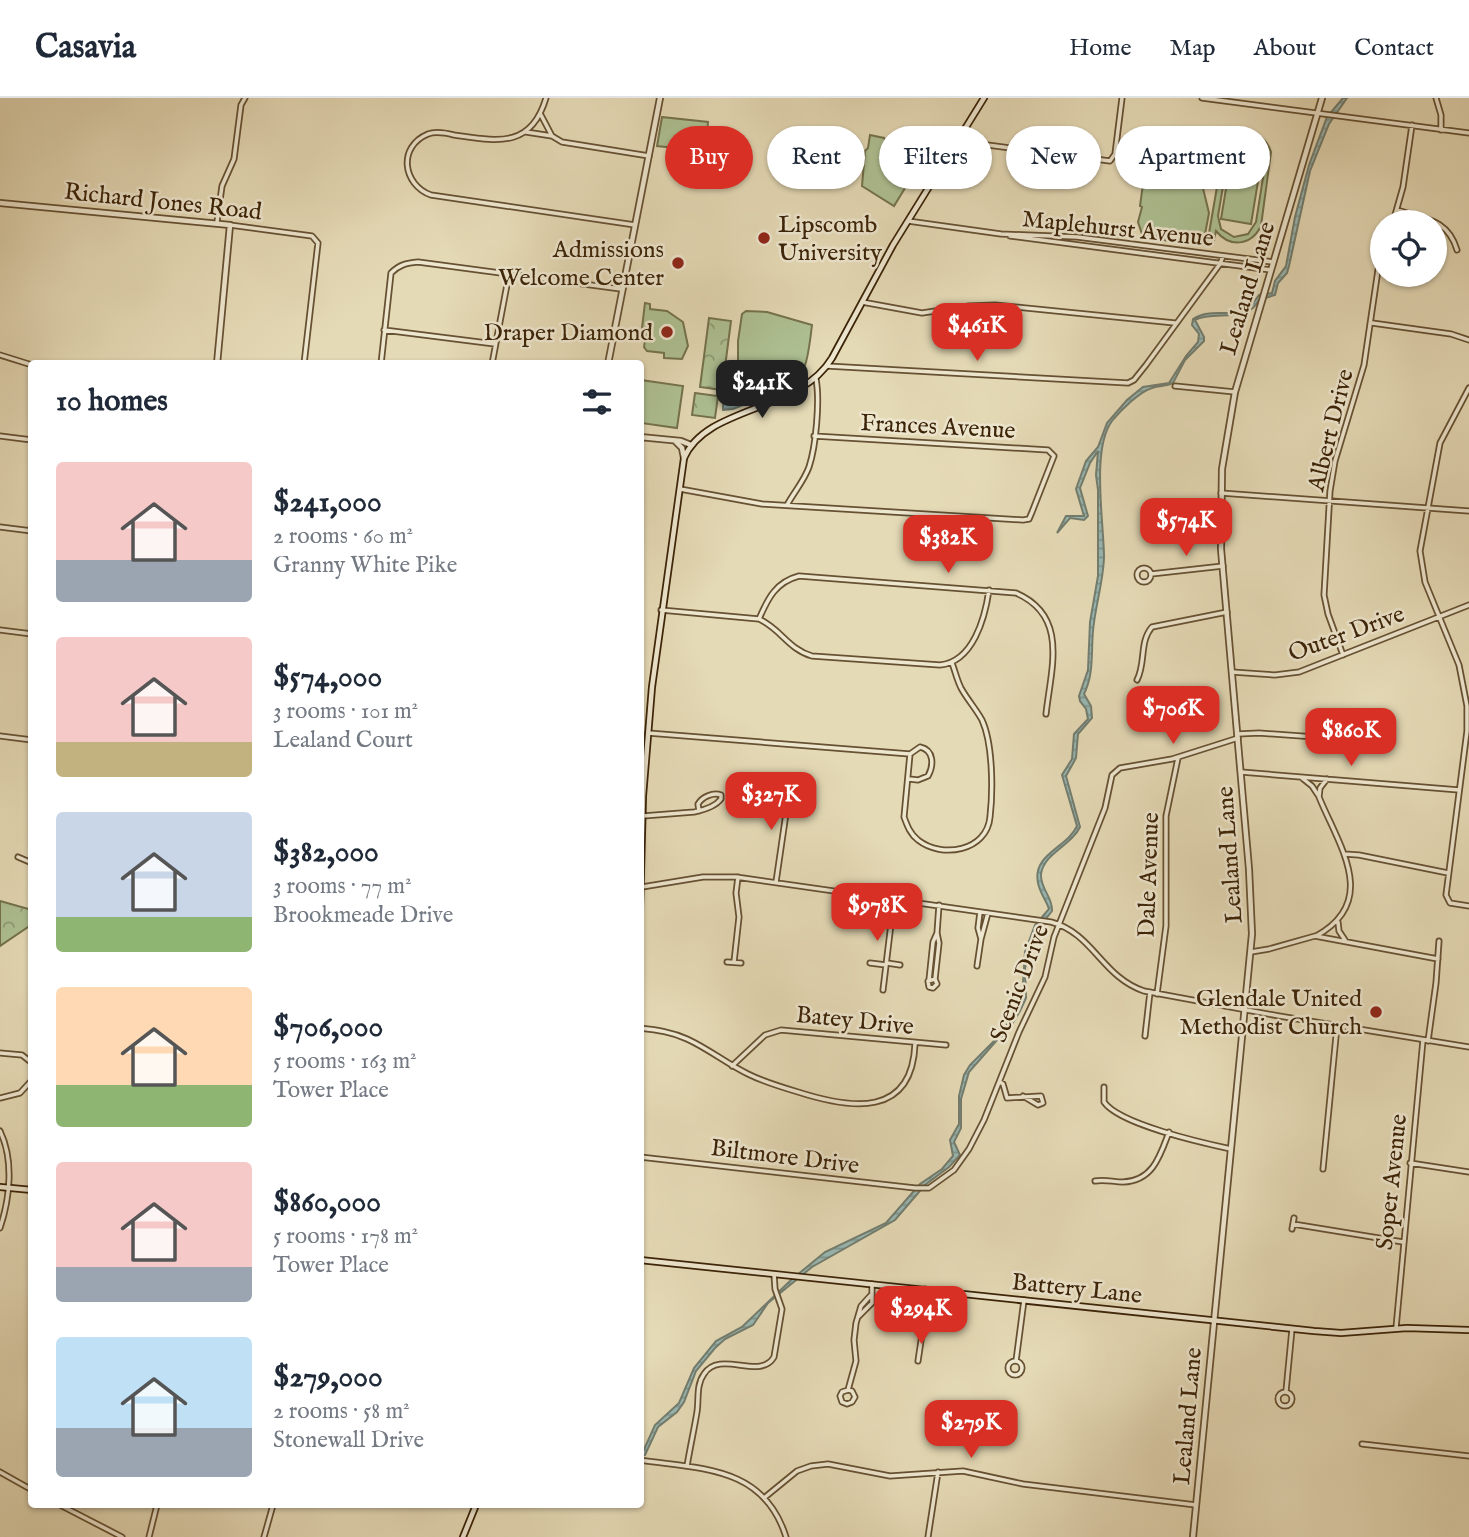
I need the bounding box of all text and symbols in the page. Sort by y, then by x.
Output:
text: Casavia [35,27,136,69]
text: Home [1069,33,1132,64]
text: Map [1170,33,1216,64]
text: About [1254,33,1316,64]
text: Contact [1354,33,1434,64]
chip: Buy [665,126,753,189]
chip: Rent [767,126,865,189]
chip: Filters [879,126,992,189]
chip: New [1006,126,1101,189]
chip: Apartment [1115,126,1270,189]
street label: Richard Jones Road [63,177,263,228]
street label: Maplehurst Avenue [1021,204,1215,255]
place label: Lipscomb University [778,210,882,269]
map controls [1370,210,1447,287]
button: locate [1370,210,1447,287]
street label: Lealand Lane [1213,218,1283,359]
marker: Lipscomb University [756,230,772,246]
place label: Admissions Welcome Center [498,235,664,294]
marker: Admissions Welcome Center [670,255,686,271]
pin: $461K [928,303,1026,363]
text: $461K [948,311,1006,340]
place label: Draper Diamond [484,318,653,349]
marker: Draper Diamond [659,324,675,340]
pin: $241K [713,360,811,420]
street label: Albert Drive [1301,366,1362,496]
text: $241K [732,368,792,397]
text: 10 homes [56,383,168,421]
icon: filters [578,383,616,421]
street label: Frances Avenue [860,408,1016,447]
text: $241,000 [273,484,382,522]
icon: home [112,490,196,574]
pin: $574K [1137,498,1235,558]
text: $574K [1156,506,1216,535]
pin: $382K [899,516,997,575]
text: 2 rooms · 60 m² [273,522,413,551]
text: $382K [919,523,977,552]
text: Granny White Pike [273,551,457,580]
street label: Outer Drive [1284,599,1409,670]
text: $574,000 [273,659,382,697]
icon: home [112,665,196,749]
pin: $706K [1124,686,1222,746]
text: $706K [1142,694,1204,723]
text: 3 rooms · 101 m² [273,697,418,726]
pin: $860K [1302,708,1400,768]
text: $860K [1321,716,1381,745]
text: Lealand Court [273,726,413,755]
pin: $327K [722,772,820,832]
text: $327K [741,780,801,809]
street label: Lealand Lane [1210,785,1251,925]
street label: Dale Avenue [1132,812,1167,938]
text: $382,000 [273,834,379,872]
icon: home [112,840,196,924]
text: 3 rooms · 77 m² [273,872,412,901]
pin: $978K [828,884,926,943]
text: $978K [847,891,907,920]
text: Brookmeade Drive [273,901,453,930]
street label: Scenic Drive [984,920,1057,1047]
place label: Glendale United Methodist Church [1180,984,1362,1043]
street label: Batey Drive [794,1000,915,1043]
marker: Glendale United Methodist Church [1368,1004,1384,1020]
text: $706,000 [273,1009,383,1047]
icon: home [112,1015,196,1099]
text: 5 rooms · 163 m² [273,1047,417,1076]
text: Tower Place [273,1076,389,1105]
street label: Soper Avenue [1370,1113,1415,1252]
street label: Biltmore Drive [709,1133,861,1182]
text: $860,000 [273,1184,381,1222]
icon: home [112,1190,196,1274]
text: 5 rooms · 178 m² [273,1222,418,1251]
text: Tower Place [273,1251,389,1280]
street label: Battery Lane [1010,1267,1144,1312]
pin: $294K [872,1286,970,1346]
text: $294K [890,1294,952,1323]
street label: Lealand Lane [1167,1346,1210,1486]
text: $279,000 [273,1359,383,1397]
icon: home [112,1365,196,1449]
text: 2 rooms · 58 m² [273,1397,410,1426]
pin: $279K [922,1400,1020,1460]
text: $279K [941,1408,1001,1437]
text: Stonewall Drive [273,1426,424,1455]

